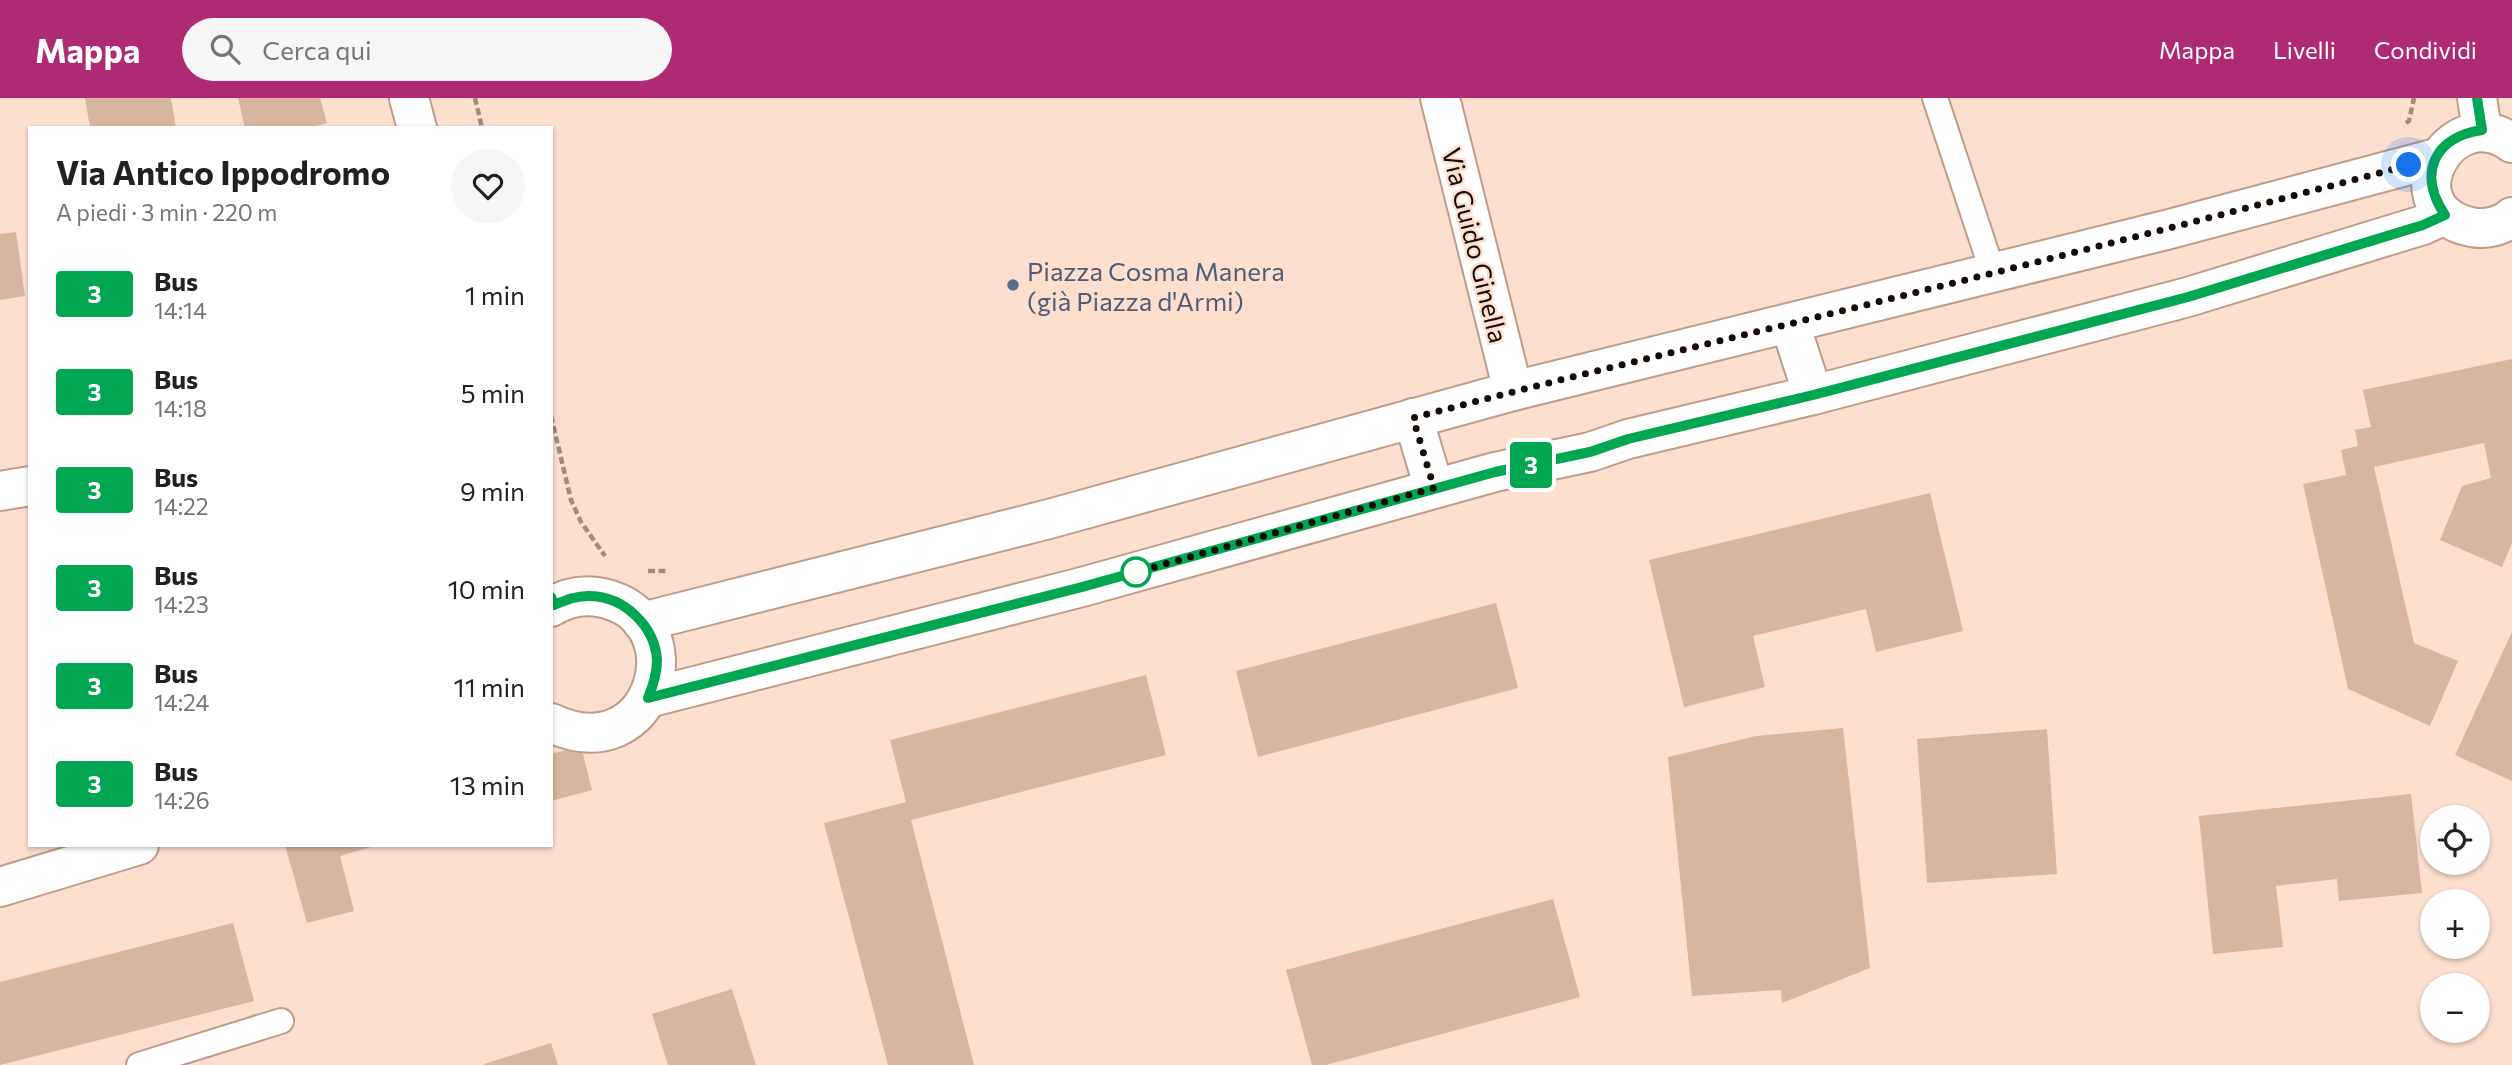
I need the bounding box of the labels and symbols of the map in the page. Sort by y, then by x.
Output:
street label: Via Guido Ginella [1437,144,1515,346]
your location [2391,147,2426,182]
place label: Piazza Cosma Manera (già Piazza d'Armi) [1027,255,1285,316]
marker: Piazza Cosma Manera (già Piazza d'Armi) [1005,277,1021,293]
line badge: 3 [1508,442,1554,488]
unlabelled marker [1121,557,1151,587]

